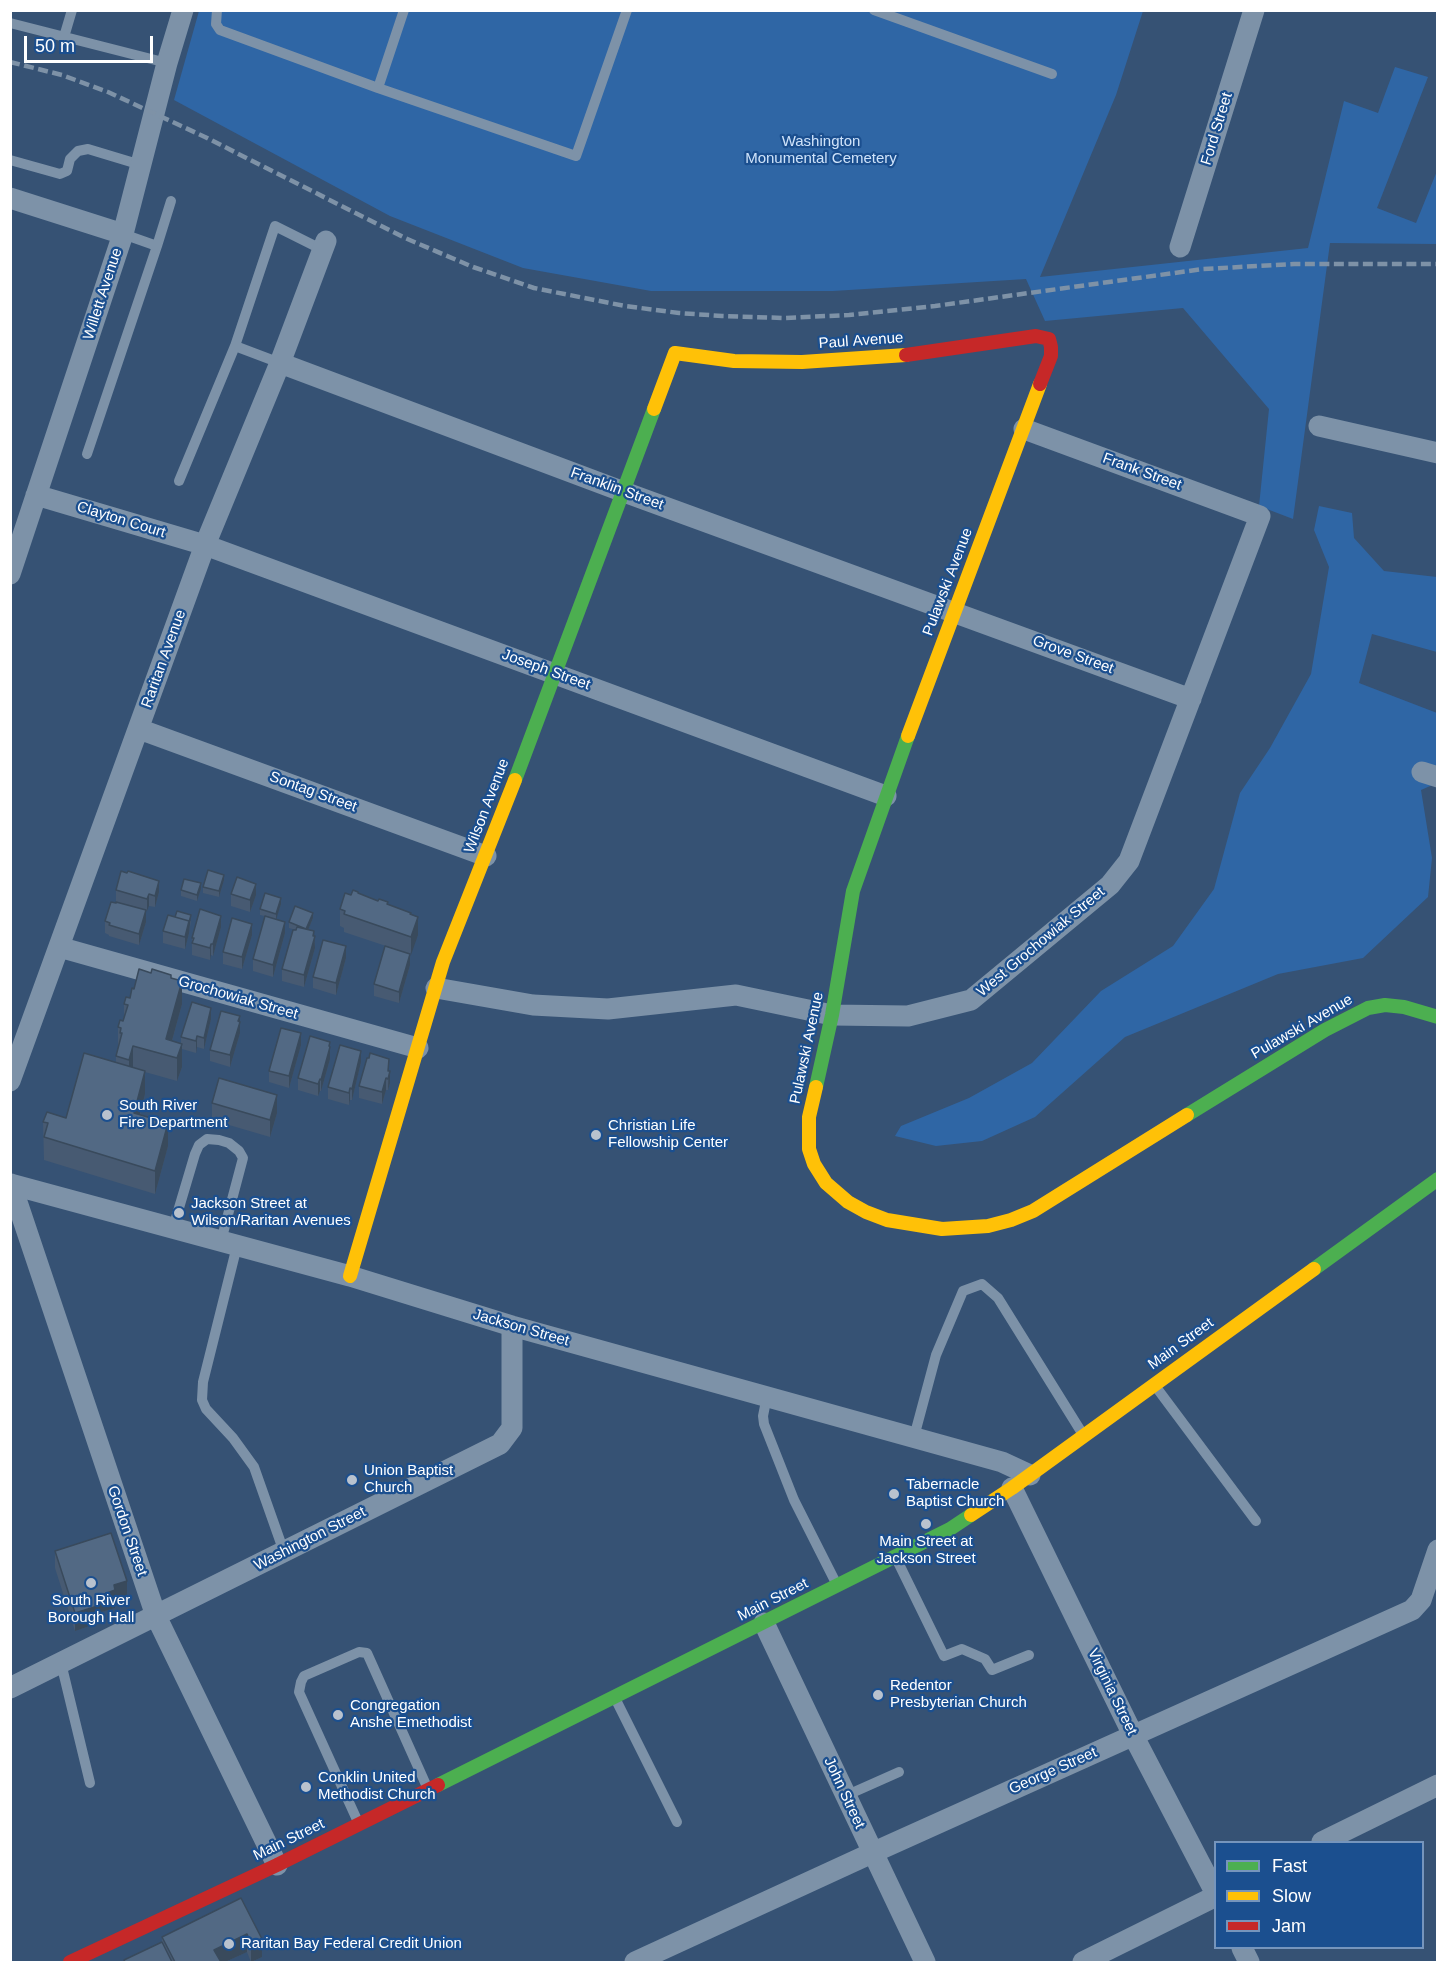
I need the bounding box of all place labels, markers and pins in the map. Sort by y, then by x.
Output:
place label: South River Fire Department [119,1097,227,1132]
marker: South River Fire Department [100,1108,114,1122]
place label: Christian Life Fellowship Center [608,1117,728,1152]
marker: Christian Life Fellowship Center [589,1128,603,1142]
place label: Jackson Street at Wilson/Raritan Avenues [191,1195,351,1230]
marker: Jackson Street at Wilson/Raritan Avenues [172,1206,186,1220]
place label: Union Baptist Church [364,1462,453,1497]
marker: Union Baptist Church [345,1473,359,1487]
place label: Tabernacle Baptist Church [906,1476,1004,1511]
marker: Tabernacle Baptist Church [887,1487,901,1501]
marker: Main Street at Jackson Street [919,1517,933,1531]
place label: Main Street at Jackson Street [876,1533,976,1568]
marker: South River Borough Hall [84,1576,98,1590]
place label: South River Borough Hall [48,1592,134,1627]
place label: Redentor Presbyterian Church [890,1677,1027,1712]
marker: Redentor Presbyterian Church [871,1688,885,1702]
place label: Congregation Anshe Emethodist [350,1697,472,1732]
marker: Congregation Anshe Emethodist [331,1708,345,1722]
place label: Conklin United Methodist Church [318,1769,436,1804]
marker: Conklin United Methodist Church [299,1780,313,1794]
place label: Raritan Bay Federal Credit Union [241,1935,462,1953]
marker: Raritan Bay Federal Credit Union [222,1937,236,1951]

